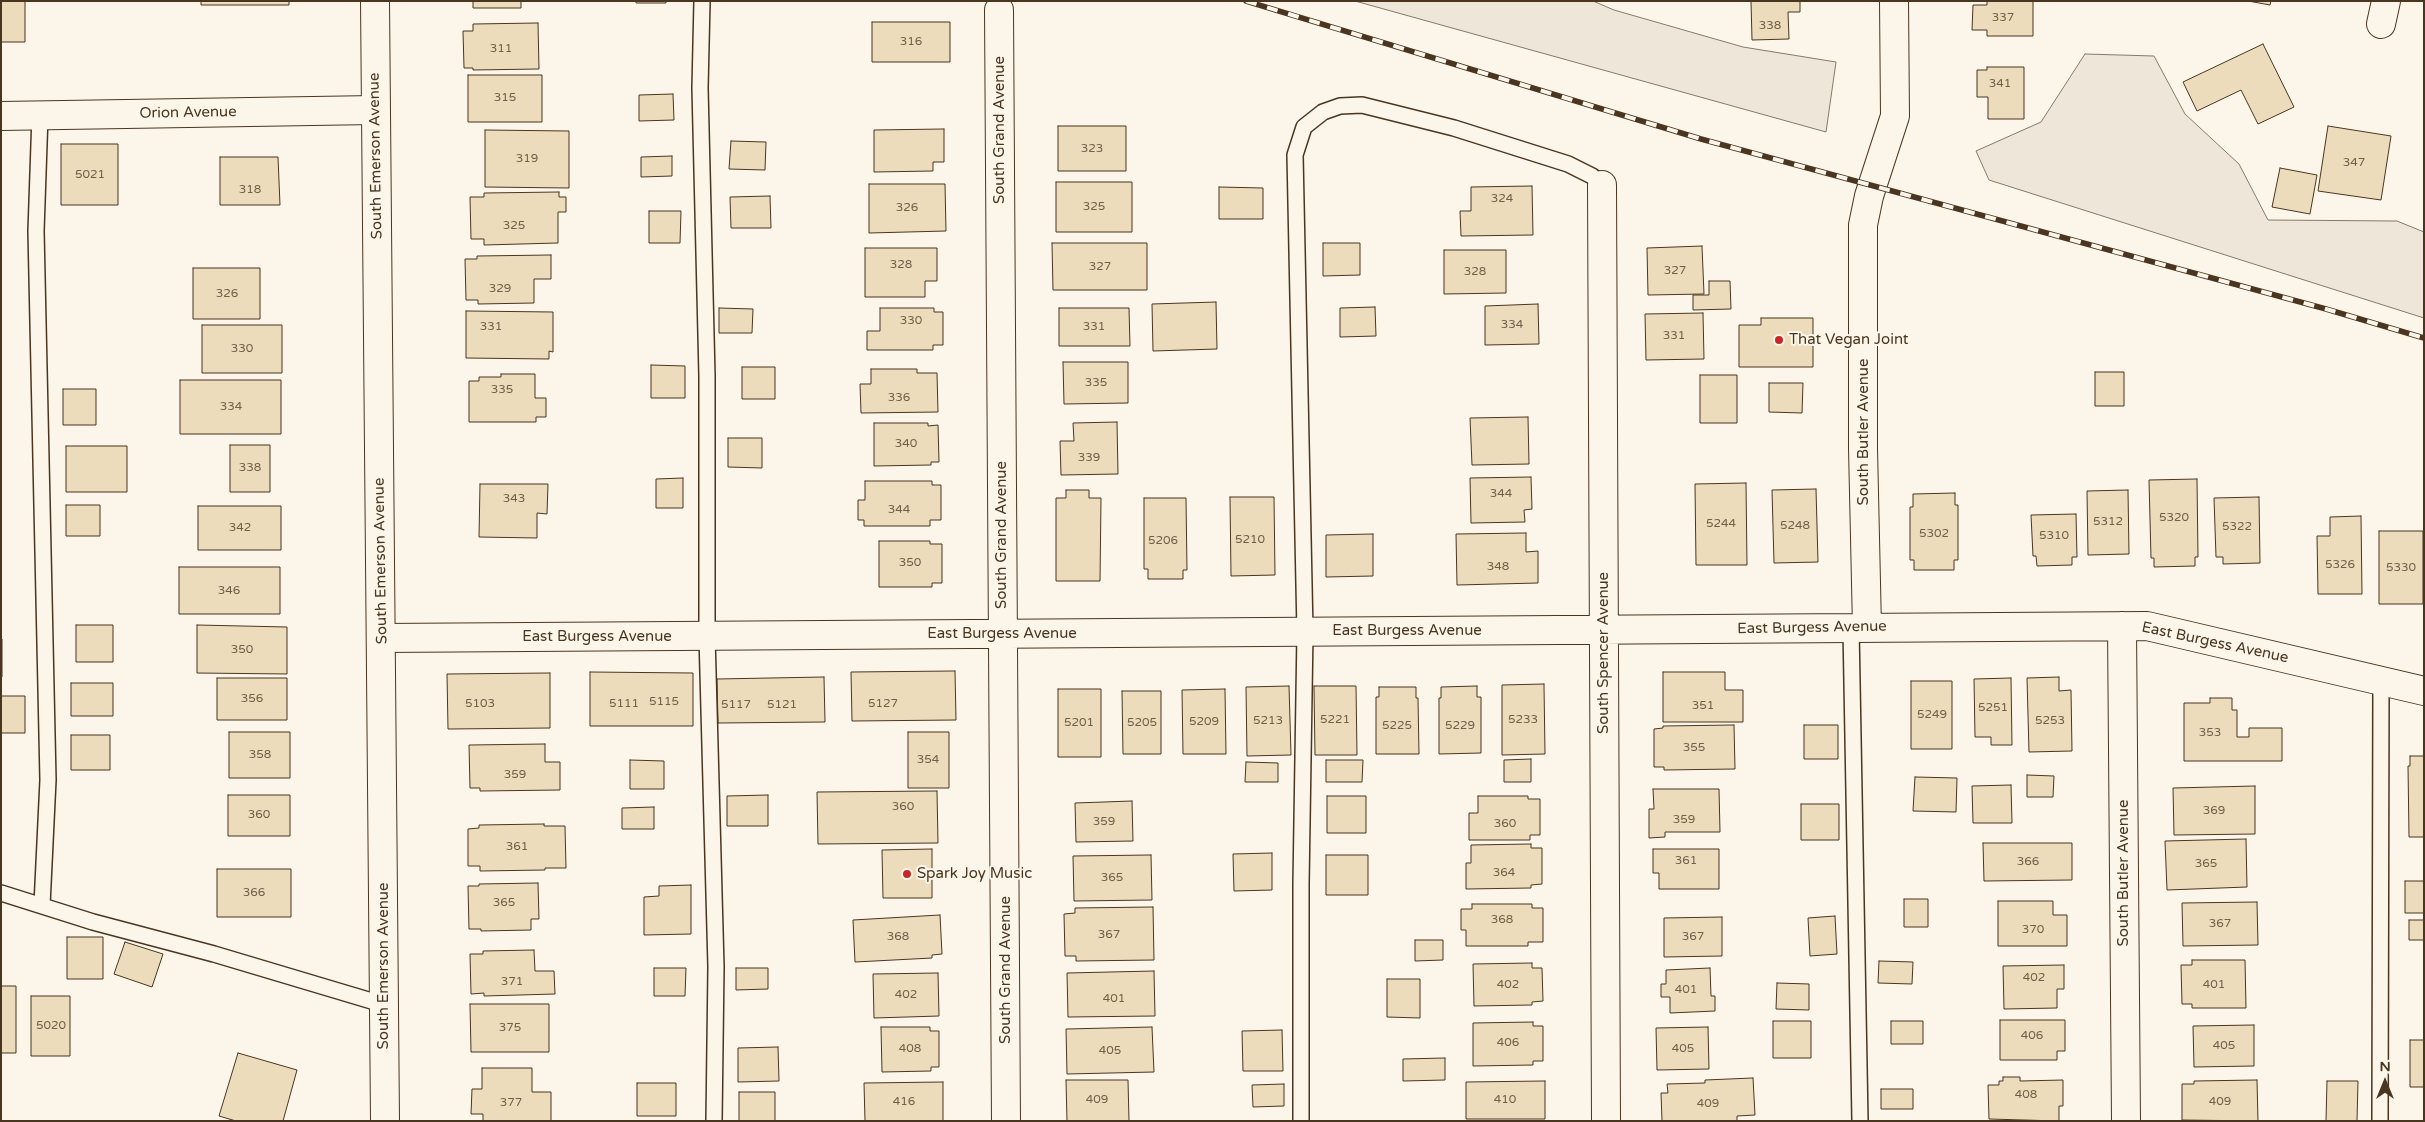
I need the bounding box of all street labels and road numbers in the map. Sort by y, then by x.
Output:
street label: South Grand Avenue [991,56,1009,204]
street label: South Emerson Avenue [366,72,386,240]
street label: Orion Avenue [139,103,237,123]
street label: South Butler Avenue [1855,359,1873,505]
street label: South Grand Avenue [993,461,1011,609]
street label: South Emerson Avenue [371,477,391,645]
street label: South Spencer Avenue [1595,572,1613,734]
street label: East Burgess Avenue [1737,618,1887,638]
street label: East Burgess Avenue [2140,619,2290,667]
street label: East Burgess Avenue [1332,622,1482,640]
street label: East Burgess Avenue [927,625,1077,643]
street label: East Burgess Avenue [522,628,672,646]
street label: South Butler Avenue [2115,800,2133,946]
street label: South Emerson Avenue [375,883,393,1049]
street label: South Grand Avenue [997,896,1015,1044]

